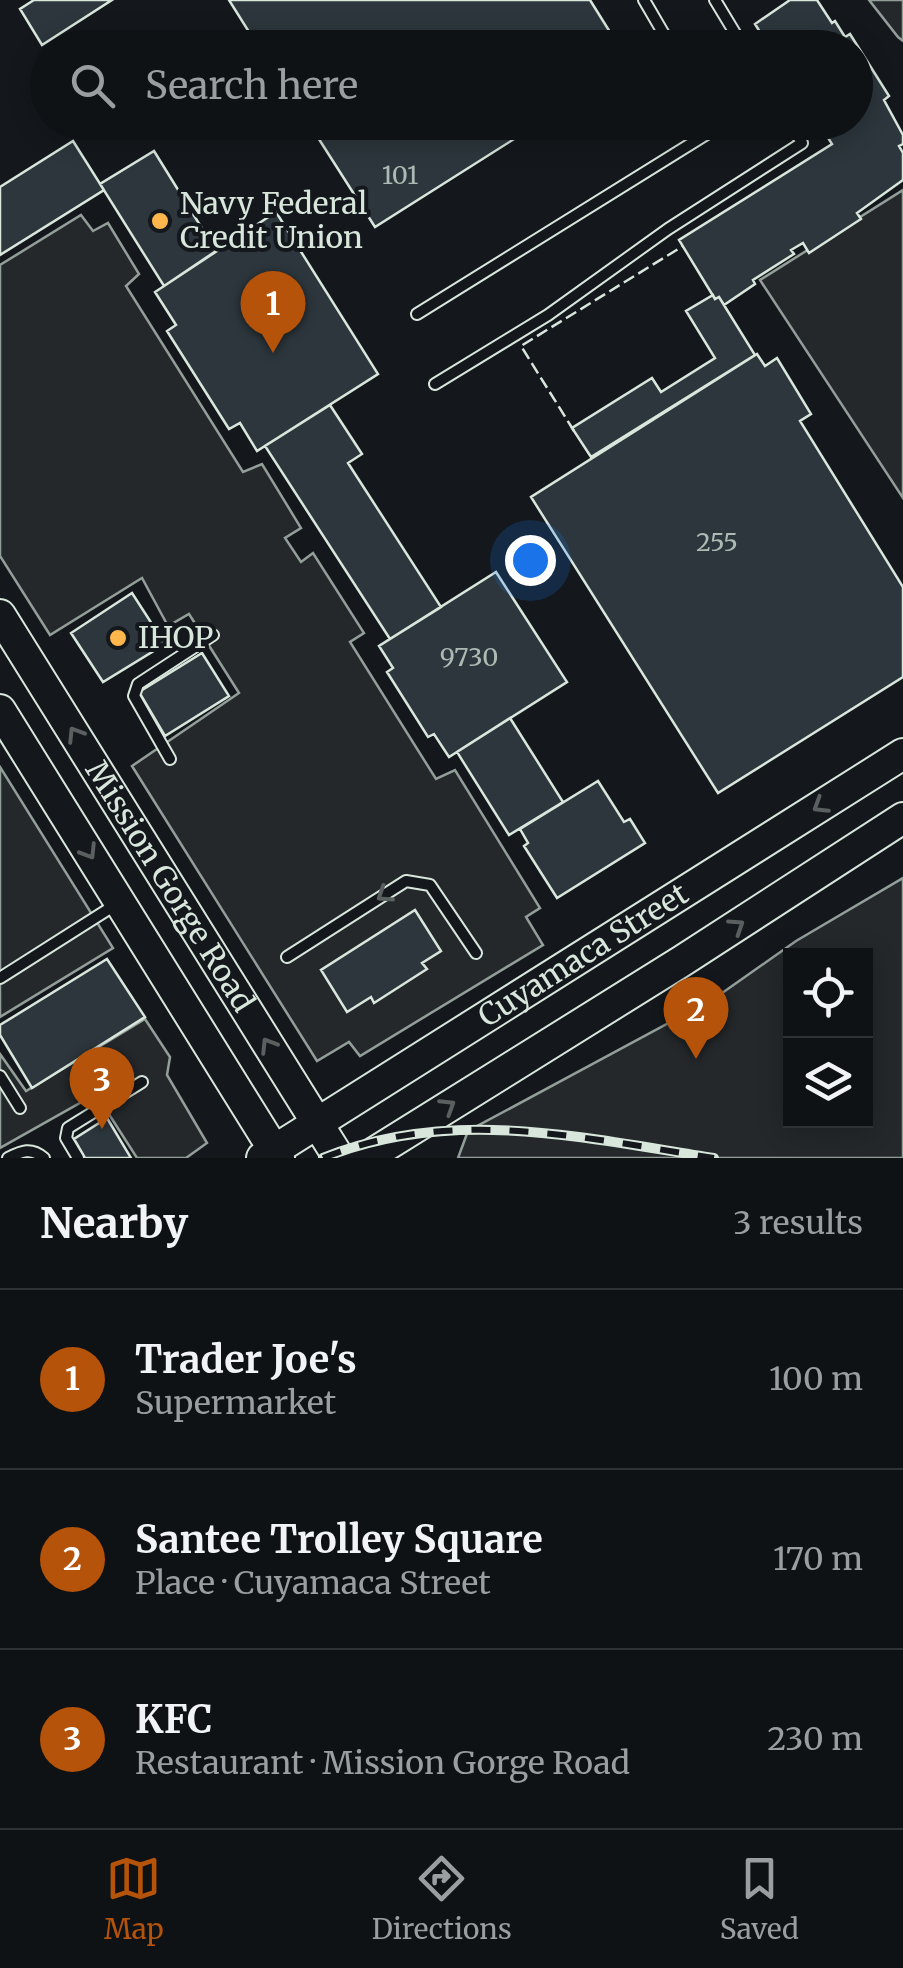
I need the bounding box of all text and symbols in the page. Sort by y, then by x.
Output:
search box [30,30,873,140]
icon: search [65,58,120,113]
text: Search here [145,62,358,109]
house number: 101 [382,159,418,191]
place label: Navy Federal Credit Union [180,184,367,256]
marker: Navy Federal Credit Union [149,210,171,232]
pin: 1 [240,270,306,353]
house number: 255 [696,526,738,558]
your location [505,535,556,586]
place label: IHOP [138,618,213,656]
marker: IHOP [107,627,129,649]
house number: 9730 [440,641,498,673]
one-way arrow [68,727,87,745]
street label: Mission Gorge Road [78,753,263,1018]
one-way arrow [813,793,831,812]
one-way arrow [76,841,95,859]
street label: Cuyamaca Street [471,874,695,1035]
one-way arrow [377,882,395,901]
one-way arrow [726,920,744,939]
map controls [783,948,873,1128]
button: locate [783,948,873,1038]
pin: 2 [664,976,728,1059]
one-way arrow [262,1038,281,1056]
button: layers [783,1038,873,1128]
pin: 3 [70,1046,134,1129]
one-way arrow [438,1100,456,1119]
text: Nearby [40,1197,188,1249]
text: 3 results [733,1203,863,1243]
text: Trader Joe's [135,1336,357,1383]
text: 1 [65,1359,80,1399]
text: 100 m [769,1359,863,1399]
text: Supermarket [135,1383,336,1423]
text: Santee Trolley Square [135,1516,543,1563]
text: 2 [63,1539,82,1579]
text: 170 m [773,1539,863,1579]
text: Place · Cuyamaca Street [135,1563,491,1603]
text: KFC [135,1696,213,1743]
text: 3 [63,1719,82,1759]
text: 230 m [767,1719,863,1759]
text: Restaurant · Mission Gorge Road [135,1743,630,1783]
tab: Map [104,1851,164,1947]
tab: Directions [372,1851,512,1947]
tab: Saved [720,1851,799,1947]

